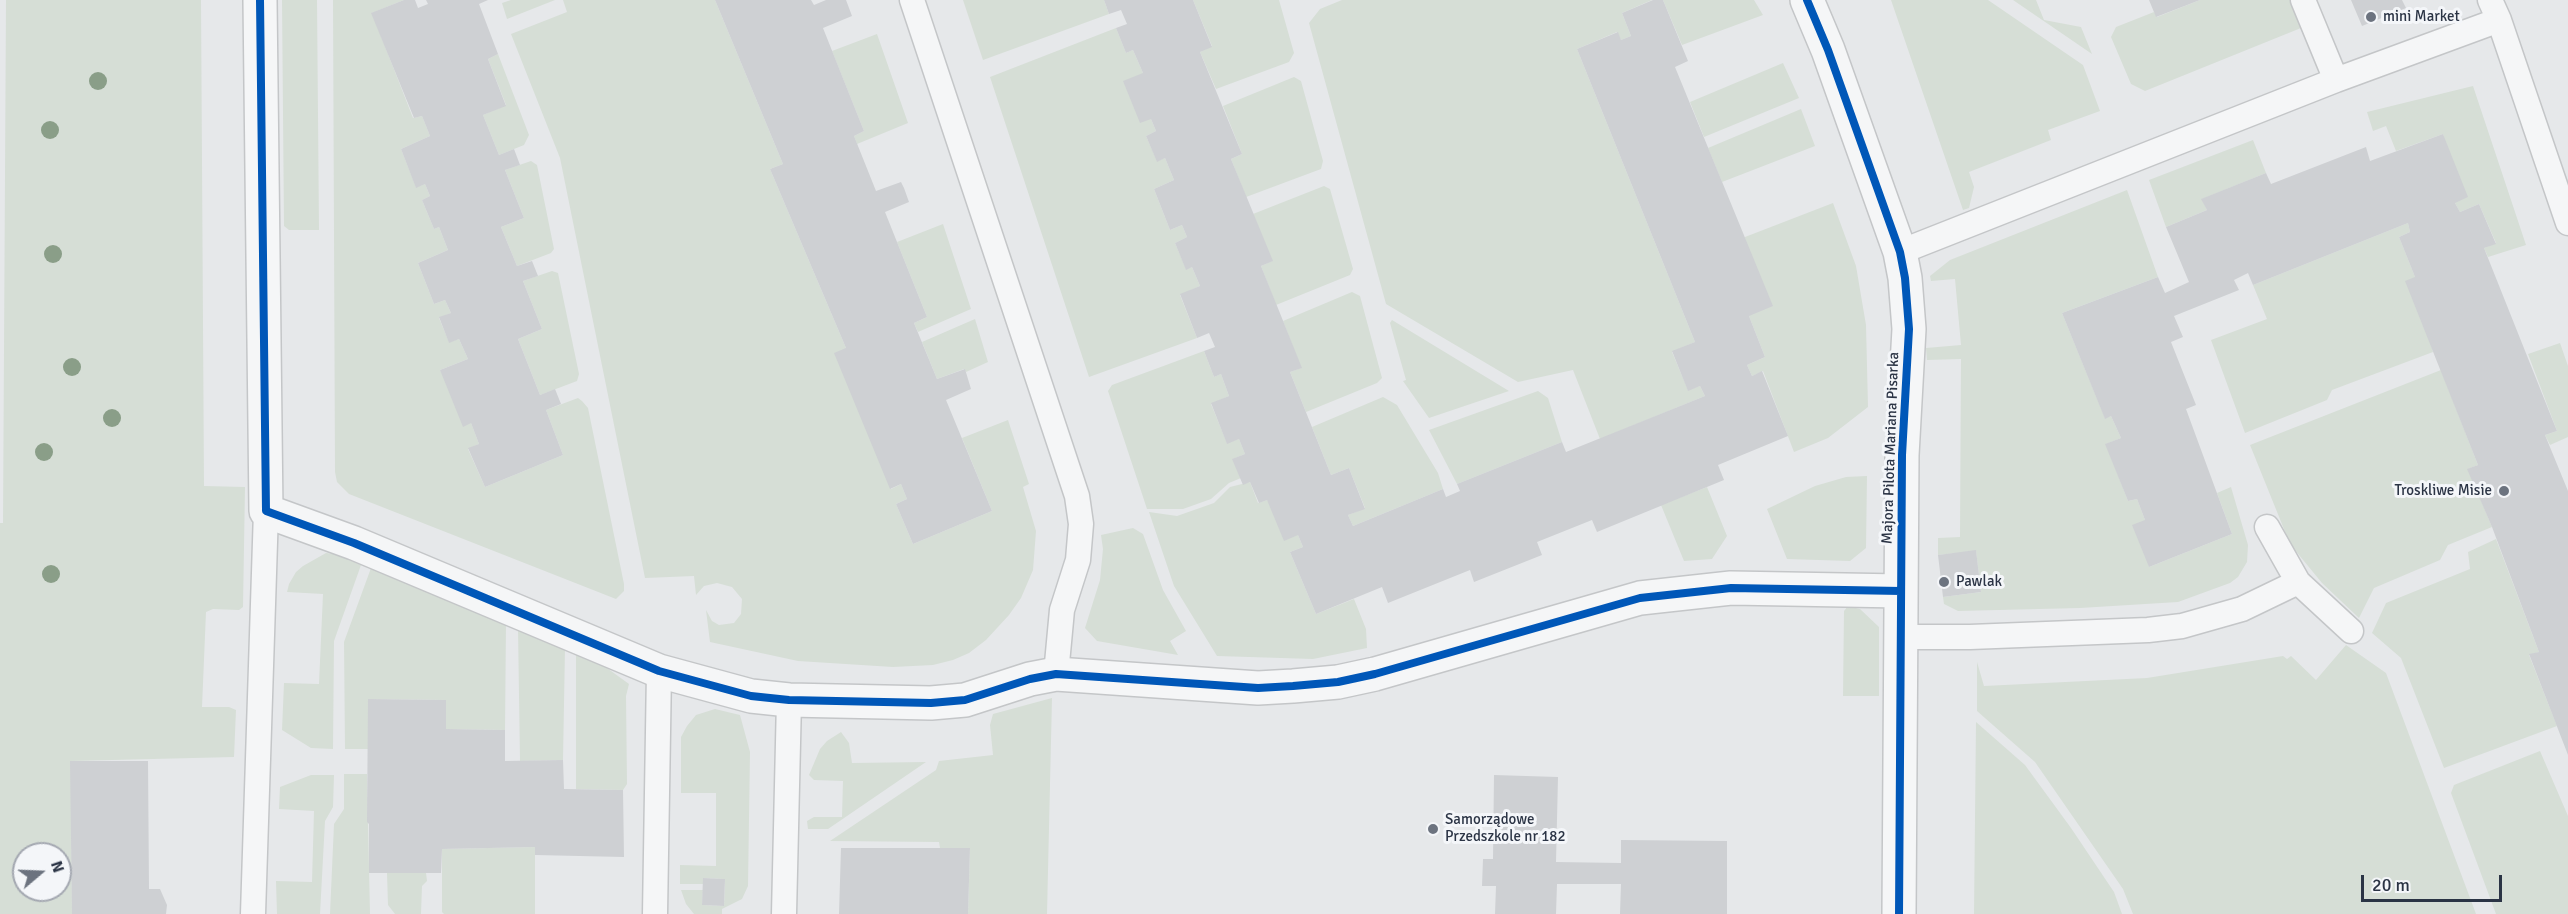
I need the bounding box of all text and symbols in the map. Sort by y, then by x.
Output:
place label: mini Market [2383,8,2460,26]
marker: mini Market [2364,10,2378,24]
street label: Majora Pilota Mariana Pisarka [1879,352,1903,544]
place label: Troskliwe Misie [2394,482,2492,500]
marker: Troskliwe Misie [2497,484,2511,498]
place label: Pawlak [1956,573,2002,591]
marker: Pawlak [1937,575,1951,589]
place label: Samorządowe Przedszkole nr 182 [1445,811,1565,846]
marker: Samorządowe Przedszkole nr 182 [1426,822,1440,836]
north arrow [12,842,72,902]
text: N [46,858,68,875]
scale bar [2364,863,2505,901]
text: 20 m [2372,874,2410,896]

